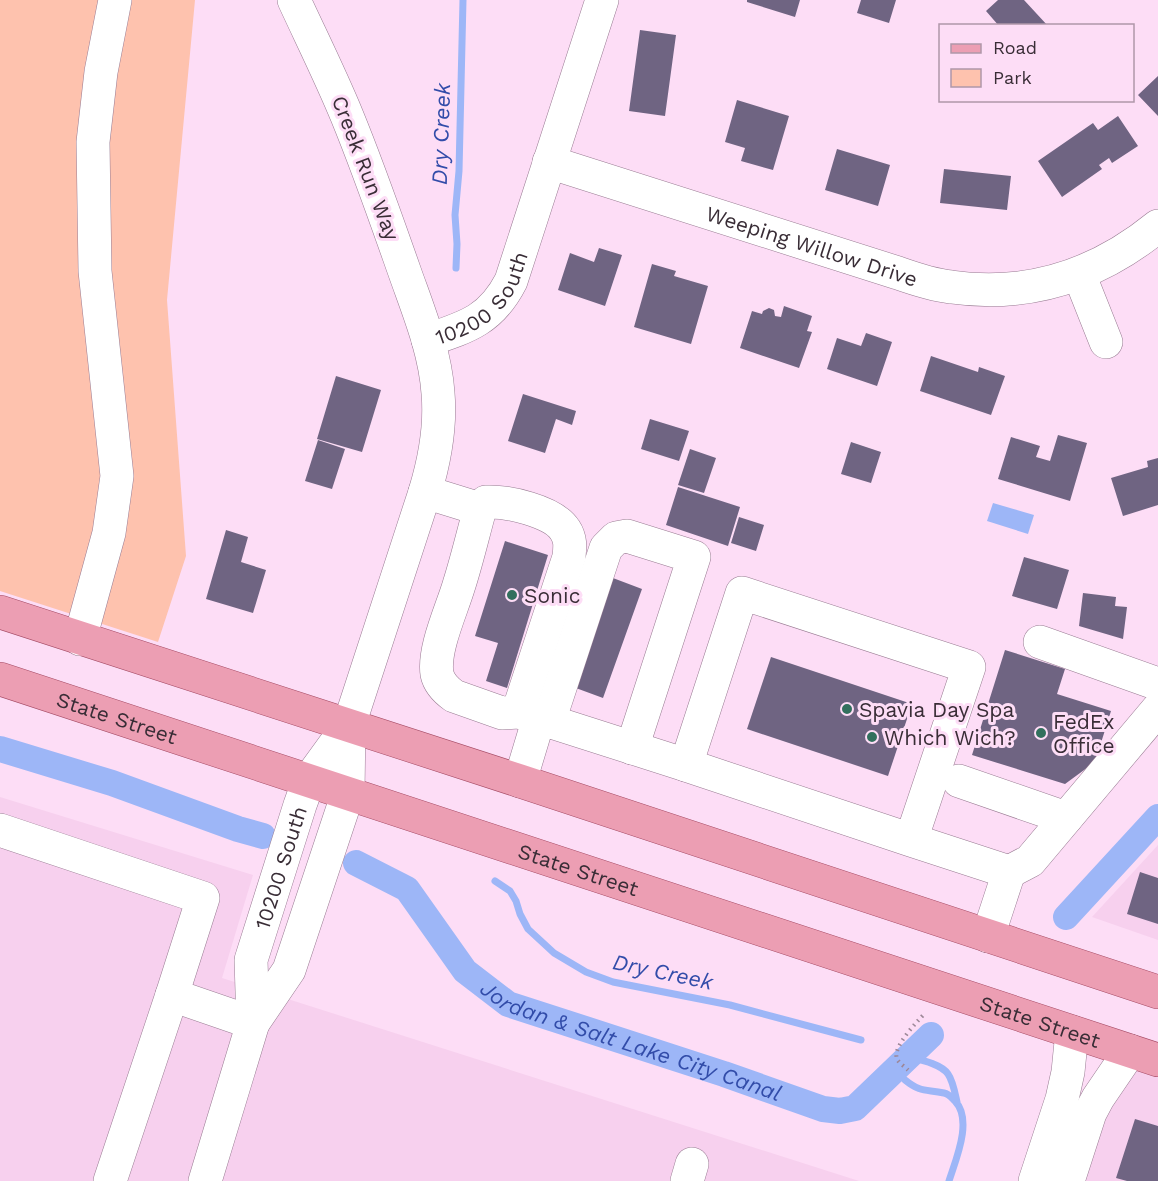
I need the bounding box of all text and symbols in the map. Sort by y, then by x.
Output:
legend [939,24,1134,102]
text: Road [993,37,1037,58]
text: Park [993,67,1032,88]
water label: Dry Creek [427,82,455,185]
street label: Creek Run Way [327,92,405,244]
street label: Weeping Willow Drive [703,200,921,291]
street label: 10200 South [432,248,532,349]
place label: Sonic [524,583,580,608]
marker: Sonic [505,588,519,602]
street label: State Street [54,686,180,749]
place label: Spavia Day Spa [859,697,1015,722]
marker: Spavia Day Spa [840,702,854,716]
place label: FedEx Office [1053,709,1115,758]
place label: Which Wich? [884,725,1016,750]
marker: FedEx Office [1034,726,1048,740]
marker: Which Wich? [865,730,879,744]
street label: 10200 South [249,803,311,932]
street label: State Street [515,838,642,901]
water label: Dry Creek [611,949,716,995]
water label: Jordan & Salt Lake City Canal [476,975,785,1106]
street label: State Street [977,990,1104,1053]

